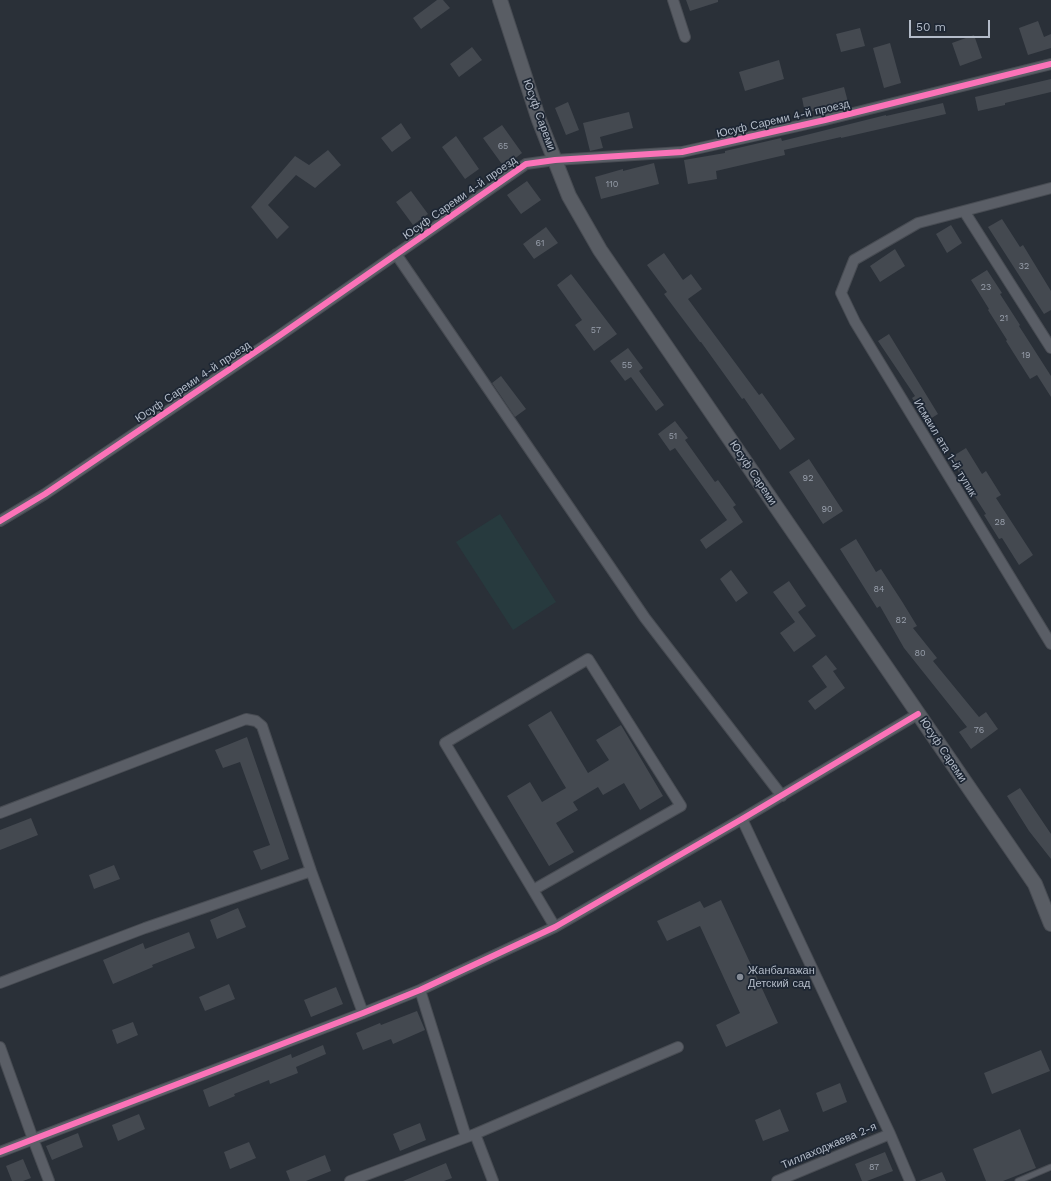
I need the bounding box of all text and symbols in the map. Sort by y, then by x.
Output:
scale bar [911,12,992,38]
text: 50 m [916,20,946,34]
street label: Юсуф Сареми [520,78,558,152]
street label: Юсуф Сареми 4-й проезд [715,97,851,141]
house number: 65 [498,141,508,151]
street label: Юсуф Сареми 4-й проезд [400,154,520,242]
house number: 110 [606,179,618,189]
house number: 61 [536,238,544,248]
house number: 32 [1019,261,1029,271]
house number: 23 [981,282,991,292]
house number: 21 [1000,313,1008,323]
house number: 57 [591,325,601,335]
street label: Юсуф Сареми 4-й проезд [133,338,253,426]
house number: 19 [1021,350,1031,360]
house number: 55 [622,360,632,370]
street label: Исмаил ата 1-й тупик [911,397,979,499]
house number: 51 [669,431,677,441]
street label: Юсуф Сареми [727,438,779,508]
house number: 92 [803,473,813,483]
house number: 90 [821,504,833,514]
house number: 28 [995,517,1005,527]
house number: 84 [873,584,885,594]
house number: 82 [896,615,906,625]
house number: 80 [914,648,926,658]
street label: Юсуф Сареми [917,715,969,785]
house number: 76 [974,725,984,735]
place label: Жанбалажан Детский сад [748,964,815,990]
marker: Жанбалажан Детский сад [735,972,745,982]
street label: Тиллаходжаева 2-я [779,1120,879,1172]
house number: 87 [869,1162,879,1172]

